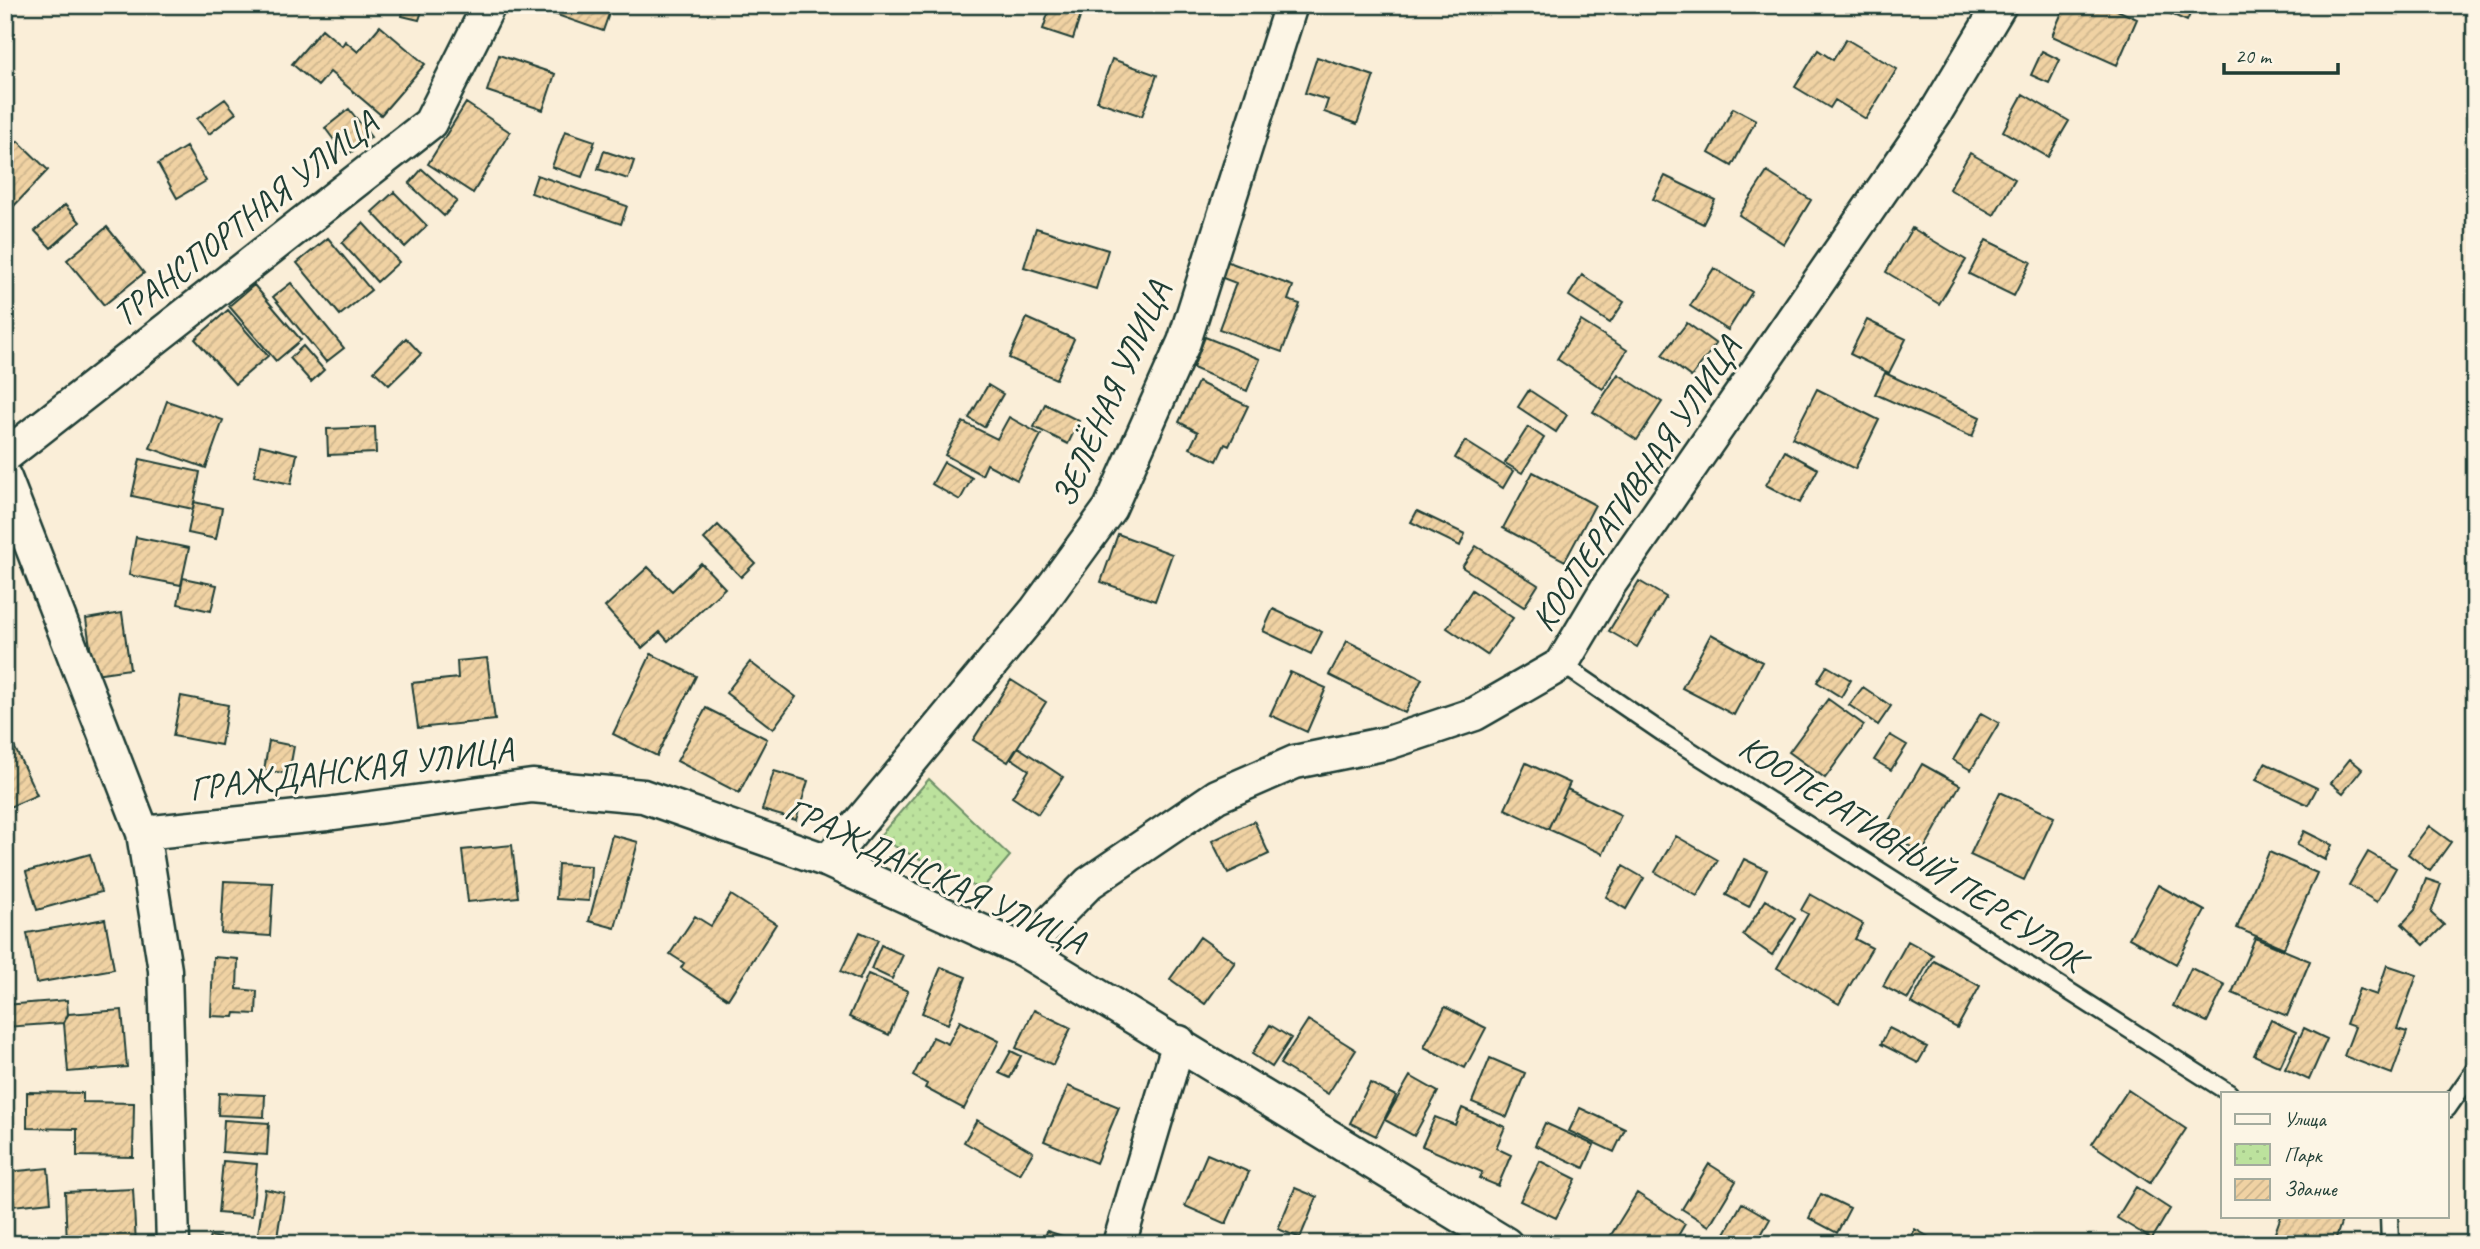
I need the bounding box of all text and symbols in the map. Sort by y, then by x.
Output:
scale bar [2224,32,2338,76]
text: 20 m [2235,43,2273,69]
street label: ТРАНСПОРТНАЯ УЛИЦА [103,100,388,337]
street label: ЗЕЛЁНАЯ УЛИЦА [1041,273,1181,514]
street label: КООПЕРАТИВНАЯ УЛИЦА [1521,327,1752,640]
street label: КООПЕРАТИВНЫЙ ПЕРЕУЛОК [1731,724,2099,985]
street label: ГРАЖДАНСКАЯ УЛИЦА [187,727,517,811]
street label: ГРАЖДАНСКАЯ УЛИЦА [778,786,1093,965]
legend [2221,1092,2448,1218]
text: Улица [2284,1106,2327,1132]
text: Парк [2284,1142,2324,1168]
text: Здание [2284,1176,2338,1202]

